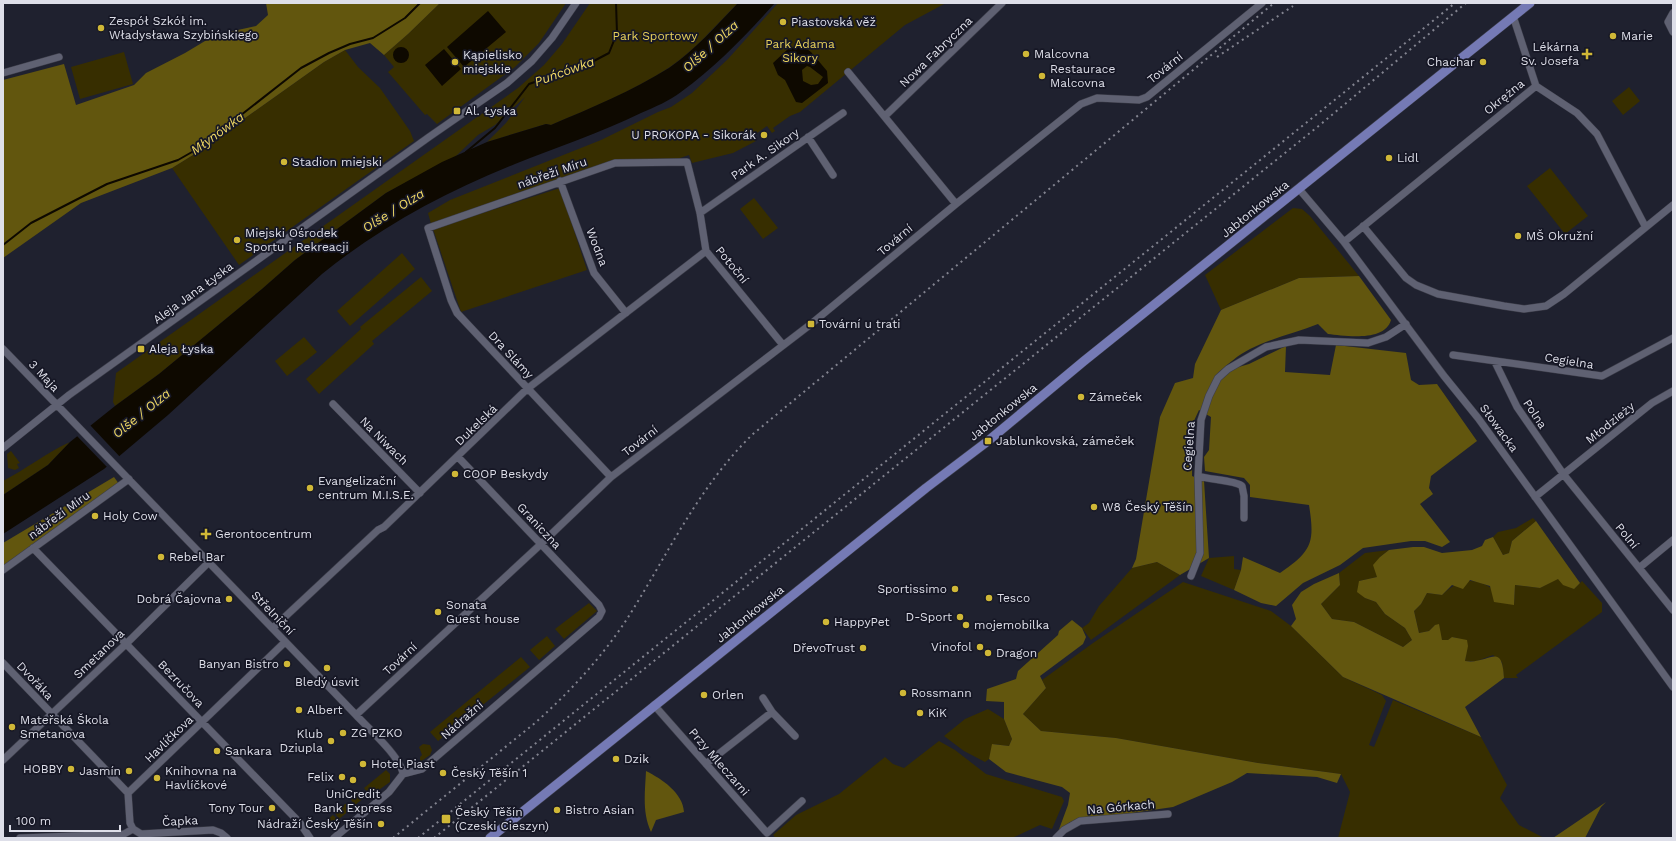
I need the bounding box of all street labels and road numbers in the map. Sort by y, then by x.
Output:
street label: Nowa Fabryczna [897,14,975,90]
street label: Tovární [1144,49,1186,87]
street label: Okrężna [1481,76,1527,118]
street label: Park A. Sikory [728,125,803,183]
street label: nábřeží Míru [515,155,589,191]
street label: Jabłonkowska [1218,177,1292,241]
street label: Tovární [875,221,915,259]
street label: Wodna [583,226,611,268]
street label: Potoční [713,244,751,286]
street label: Aleja Jana Łyska [150,259,236,327]
street label: Dra Slámy [486,328,537,382]
street label: Cegielna [1543,350,1595,372]
street label: 3 Maja [26,357,62,395]
street label: Jabłonkowska [966,380,1040,444]
street label: Polna [1520,397,1550,432]
street label: Młodzieży [1583,399,1638,447]
street label: Dukelská [452,401,500,448]
street label: Słowacka [1477,401,1521,455]
street label: Na Niwach [357,414,411,468]
street label: Cegielna [1180,421,1198,471]
street label: Tovární [619,423,661,459]
street label: nábřeží Míru [25,488,93,542]
street label: Graniczna [514,500,564,552]
street label: Polní [1613,520,1641,552]
street label: Jabłonkowska [713,582,787,646]
street label: Střelniční [249,588,297,638]
street label: Smetanova [71,626,127,682]
street label: Tovární [380,640,420,678]
street label: Bezručova [155,657,207,711]
street label: Dvořáka [14,659,56,703]
street label: Nádražní [438,698,486,742]
street label: Havlíčkova [142,712,196,766]
street label: Przy Mleczarni [686,725,752,799]
street label: Na Górkach [1087,797,1155,817]
street label: Čapka [162,813,199,829]

